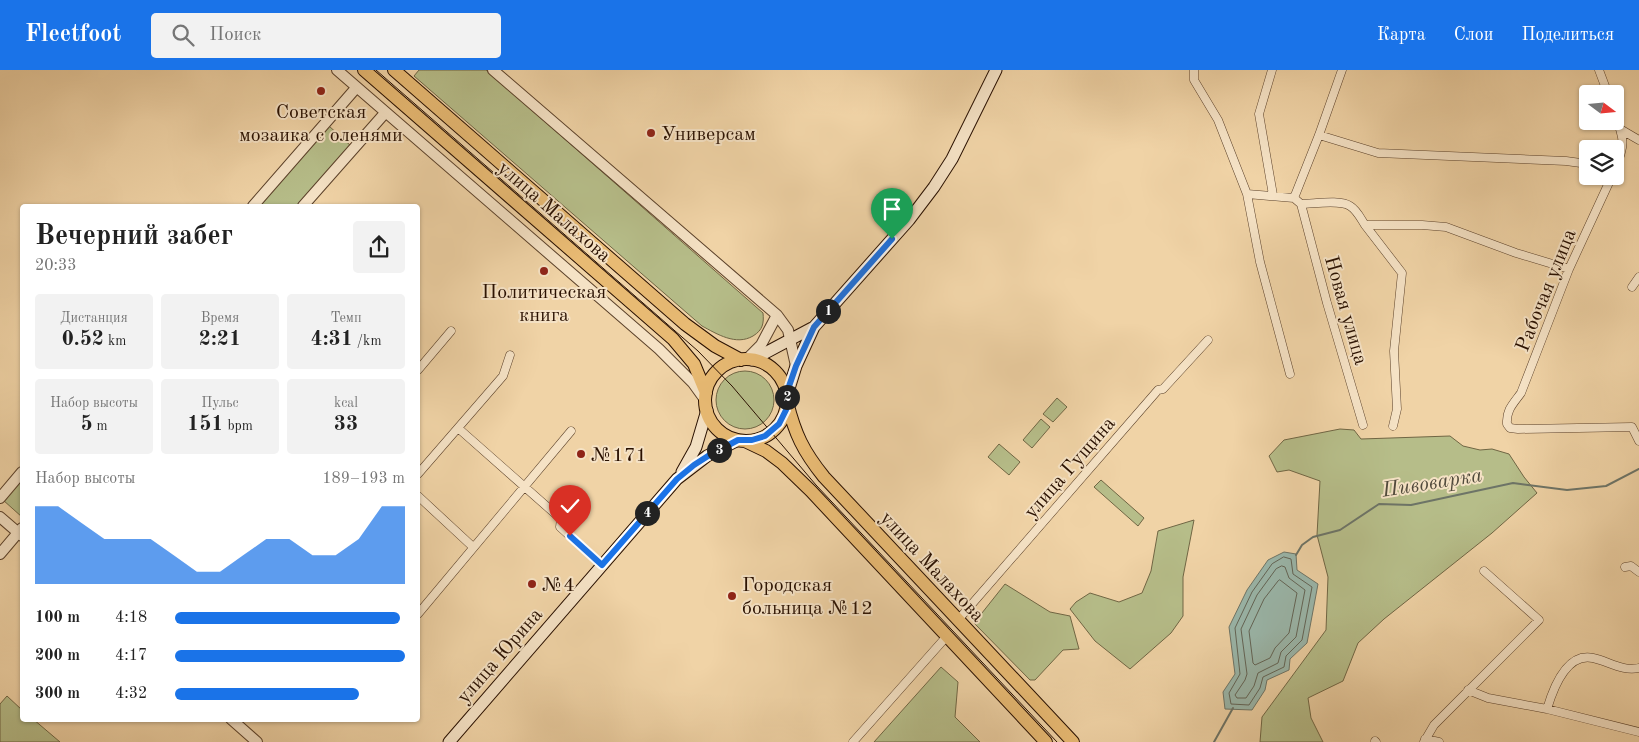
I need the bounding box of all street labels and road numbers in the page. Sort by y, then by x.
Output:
street label: улица Малахова [493,158,614,267]
street label: Рабочая улица [1513,226,1581,355]
street label: Новая улица [1320,254,1370,367]
street label: улица Гущина [1021,414,1120,523]
street label: улица Малахова [876,508,988,626]
street label: улица Юрина [454,605,547,708]

